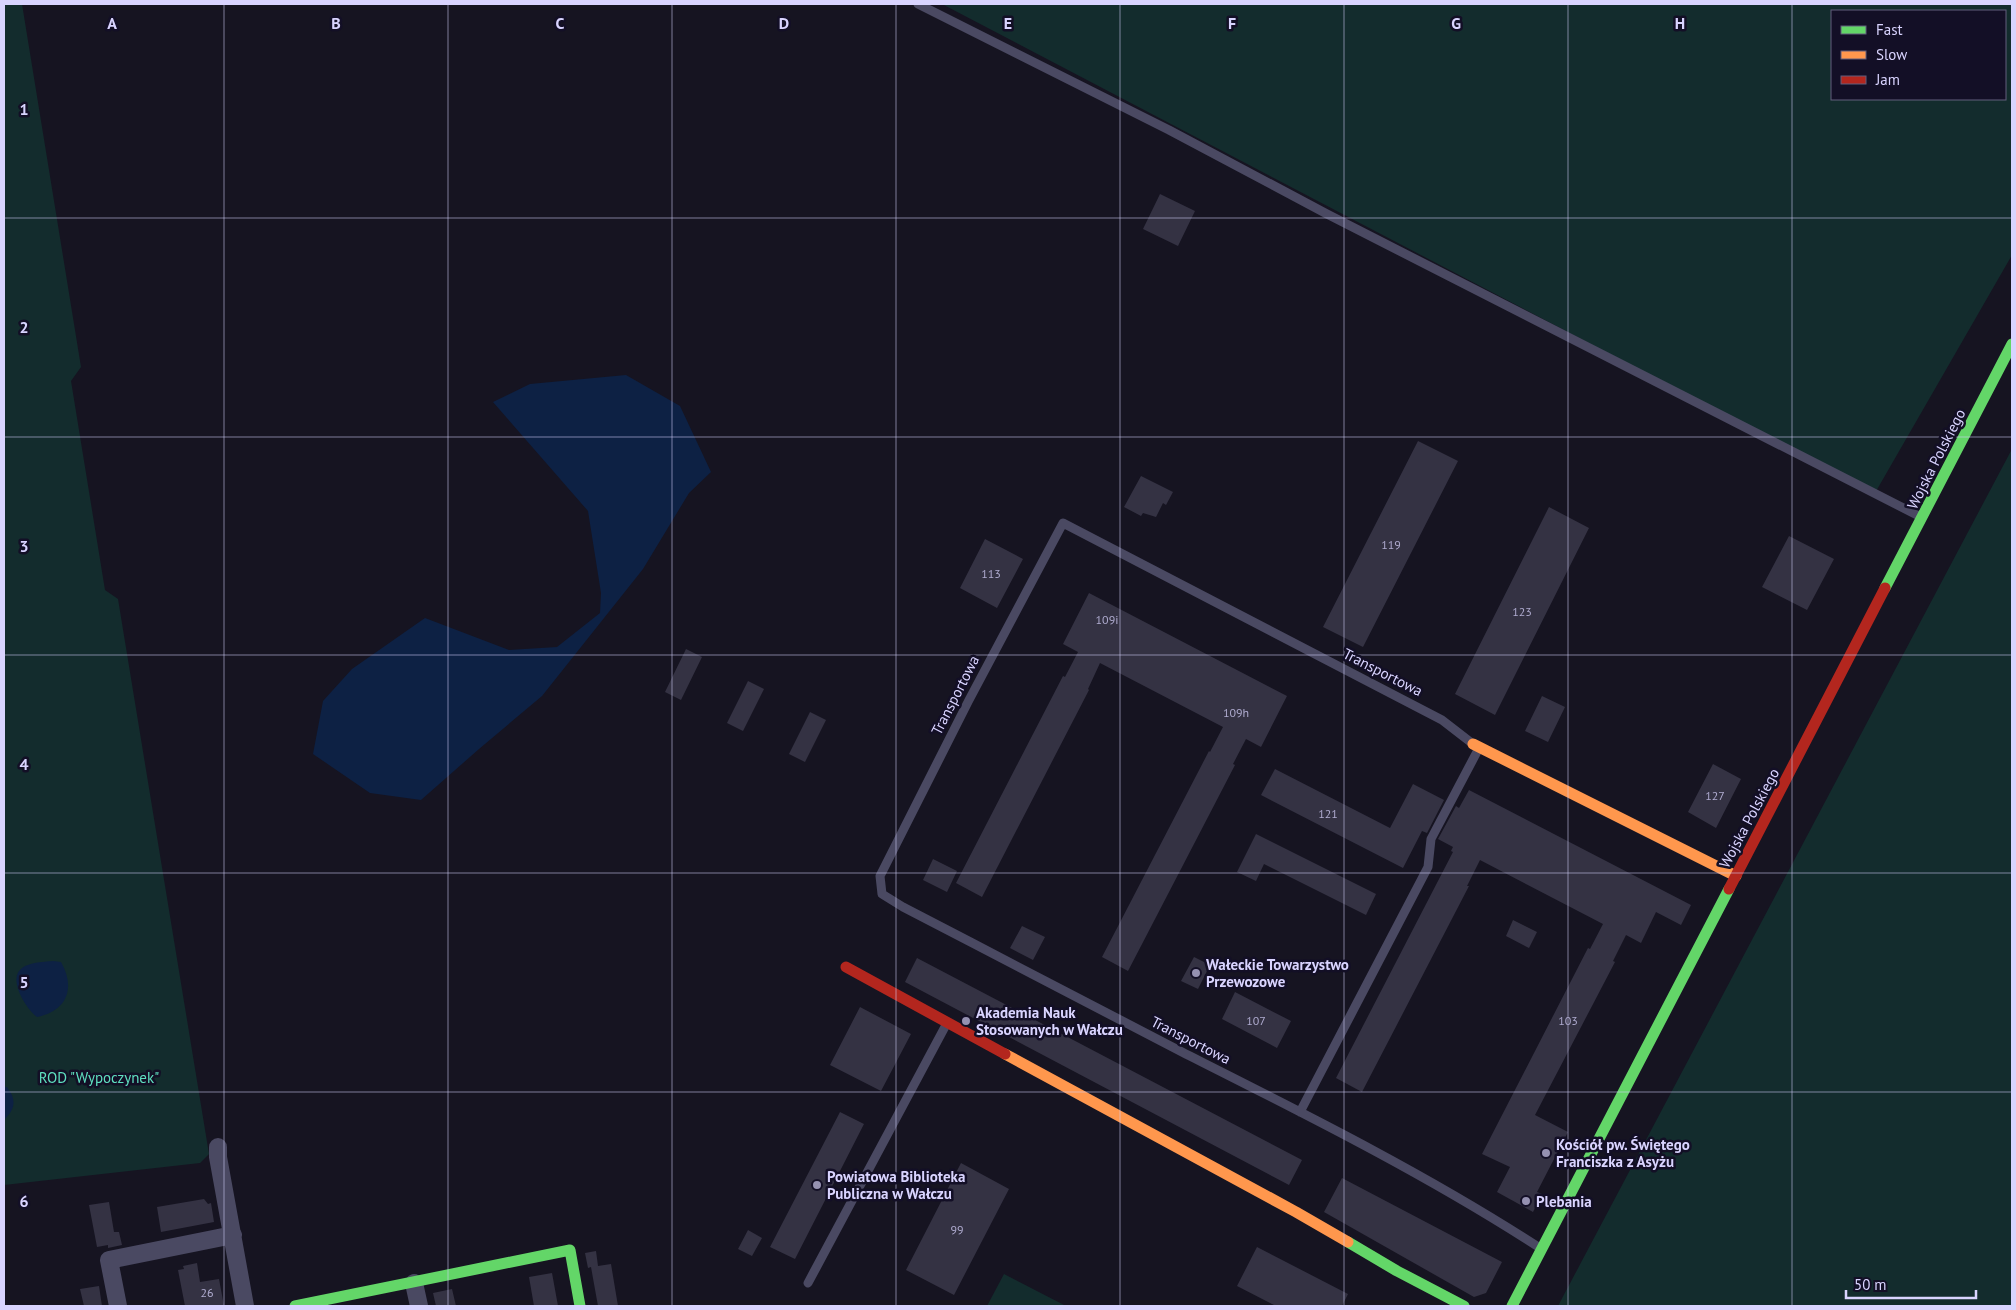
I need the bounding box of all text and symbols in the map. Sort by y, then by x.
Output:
legend [1831,10,2006,100]
text: A [107,13,117,33]
text: B [331,13,341,33]
text: C [556,13,565,33]
text: D [779,13,789,33]
text: E [1004,13,1012,33]
text: F [1228,13,1236,33]
text: G [1451,13,1461,33]
text: H [1675,13,1685,33]
text: Fast [1876,20,1903,39]
text: Slow [1876,45,1907,64]
text: Jam [1875,70,1900,89]
text: 1 [19,99,29,119]
text: 2 [19,317,29,337]
street label: Wojska Polskiego [1903,406,1969,512]
text: 3 [19,536,29,556]
house number: 119 [1381,537,1401,552]
house number: 113 [981,566,1001,581]
house number: 123 [1512,604,1532,619]
house number: 109i [1096,612,1118,627]
street label: Transportowa [1340,644,1426,700]
street label: Transportowa [927,652,983,738]
house number: 109h [1223,705,1249,720]
text: 4 [19,754,29,774]
street label: Wojska Polskiego [1715,765,1783,871]
house number: 127 [1705,788,1725,803]
house number: 121 [1318,806,1338,821]
place label: Wałeckie Towarzystwo Przewozowe [1206,955,1349,991]
marker: Wałeckie Towarzystwo Przewozowe [1190,967,1202,979]
text: 5 [19,972,29,992]
place label: Akademia Nauk Stosowanych w Wałczu [976,1003,1123,1039]
street label: Transportowa [1148,1012,1234,1068]
house number: 107 [1246,1013,1266,1028]
house number: 103 [1558,1013,1578,1028]
marker: Akademia Nauk Stosowanych w Wałczu [960,1015,972,1027]
park label: ROD "Wypoczynek" [39,1068,159,1087]
place label: Kościół pw. Świętego Franciszka z Asyżu [1556,1135,1690,1171]
marker: Kościół pw. Świętego Franciszka z Asyżu [1540,1147,1552,1159]
place label: Powiatowa Biblioteka Publiczna w Wałczu [827,1167,965,1203]
marker: Powiatowa Biblioteka Publiczna w Wałczu [811,1179,823,1191]
text: 6 [19,1191,29,1211]
place label: Plebania [1536,1192,1592,1211]
marker: Plebania [1520,1195,1532,1207]
house number: 99 [950,1222,964,1237]
scale bar [1846,1268,1976,1300]
text: 50 m [1854,1275,1887,1294]
house number: 26 [200,1285,214,1300]

